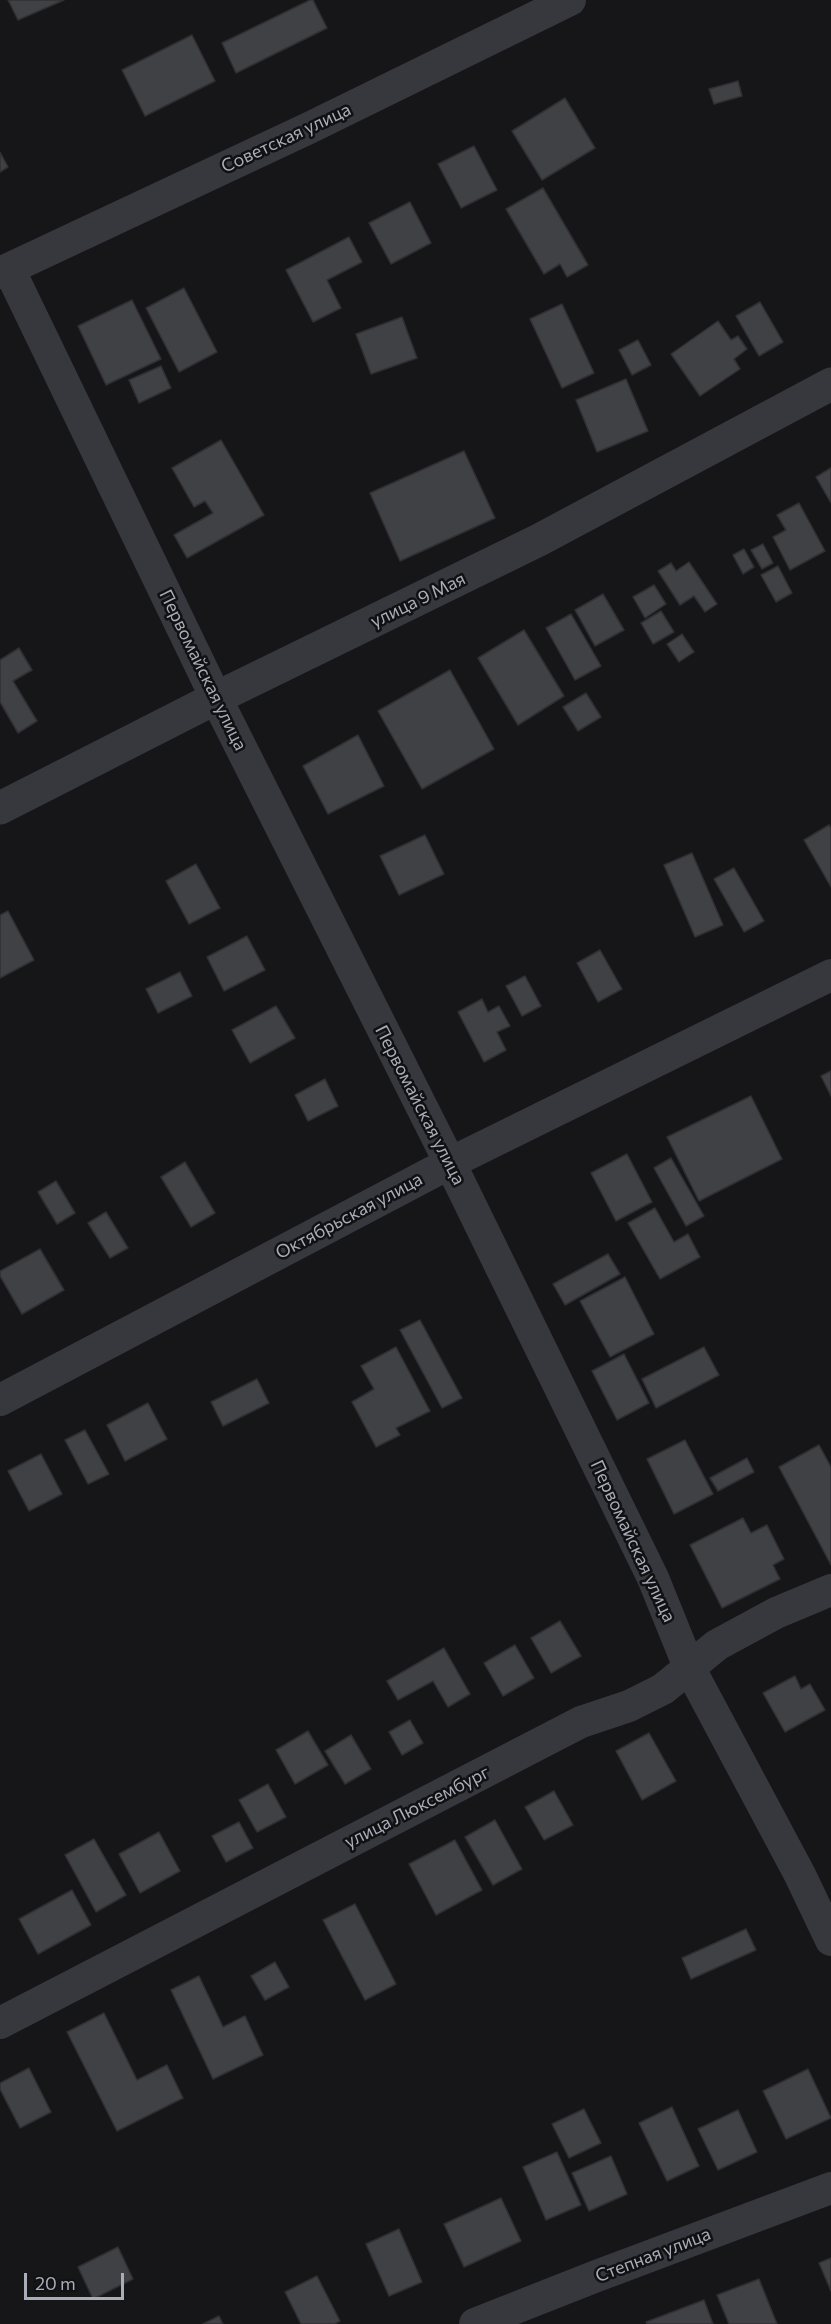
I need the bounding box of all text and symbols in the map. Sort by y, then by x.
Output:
street label: Советская улица [218,99,354,177]
street label: улица 9 Мая [367,568,469,632]
street label: Первомайская улица [155,586,251,754]
street label: Первомайская улица [370,1022,470,1188]
street label: Октябрьская улица [272,1168,426,1264]
street label: Первомайская улица [586,1457,680,1625]
street label: улица Люксембург [341,1761,493,1853]
street label: Степная улица [592,2223,714,2287]
scale bar [27,2261,128,2299]
text: 20 m [35,2272,76,2294]

